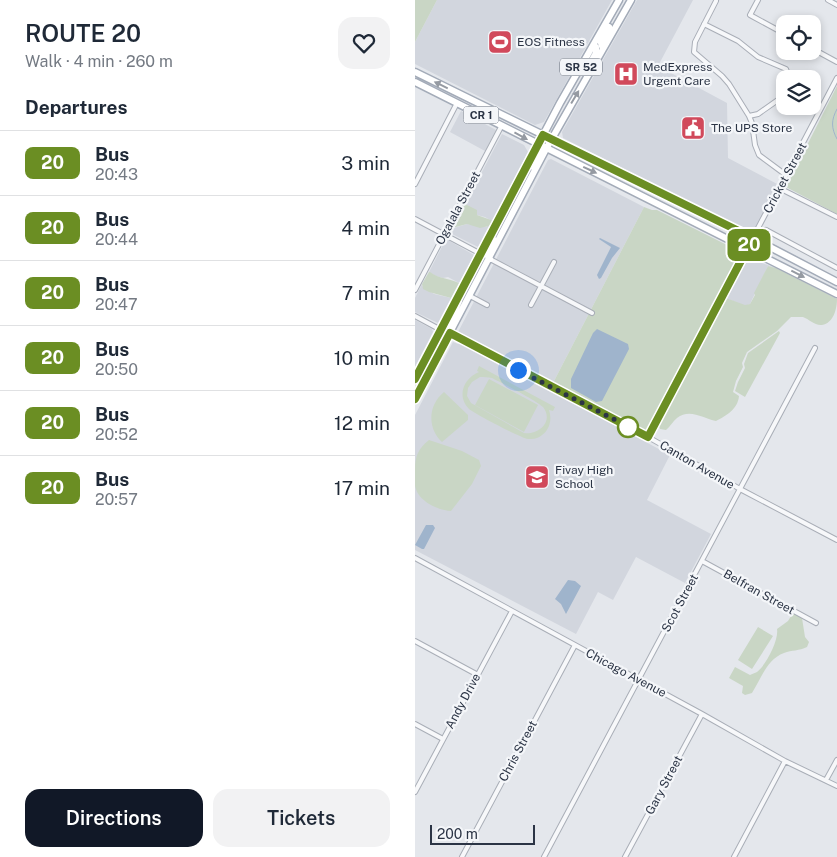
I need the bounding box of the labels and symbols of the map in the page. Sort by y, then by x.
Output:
sports icon: EOS Fitness [487,29,513,55]
place label: EOS Fitness [517,35,585,49]
road number: SR 52 [560,58,602,76]
place label: MedExpress Urgent Care [643,60,712,88]
hospital icon: MedExpress Urgent Care [613,61,639,87]
one-way arrow [433,80,448,89]
one-way arrow [571,90,580,103]
road number: CR 1 [463,106,499,124]
public building icon: The UPS Store [680,115,706,141]
place label: The UPS Store [711,121,793,135]
one-way arrow [514,131,527,140]
street label: Cricket Street [761,140,810,216]
one-way arrow [583,167,597,175]
street label: Ogalala Street [433,169,483,247]
line badge: 20 [727,229,771,261]
one-way arrow [791,270,805,278]
your location [506,358,531,383]
unlabelled marker [617,416,639,438]
street label: Canton Avenue [657,438,737,492]
place label: Fivay High School [555,463,613,491]
school or university icon: Fivay High School [524,464,550,490]
street label: Belfran Street [721,567,797,617]
street label: Scot Street [659,571,701,634]
street label: Chicago Avenue [583,646,669,700]
street label: Andy Drive [443,671,483,731]
street label: Chris Street [496,718,540,784]
street label: Gary Street [643,753,686,817]
scale bar [430,822,535,845]

